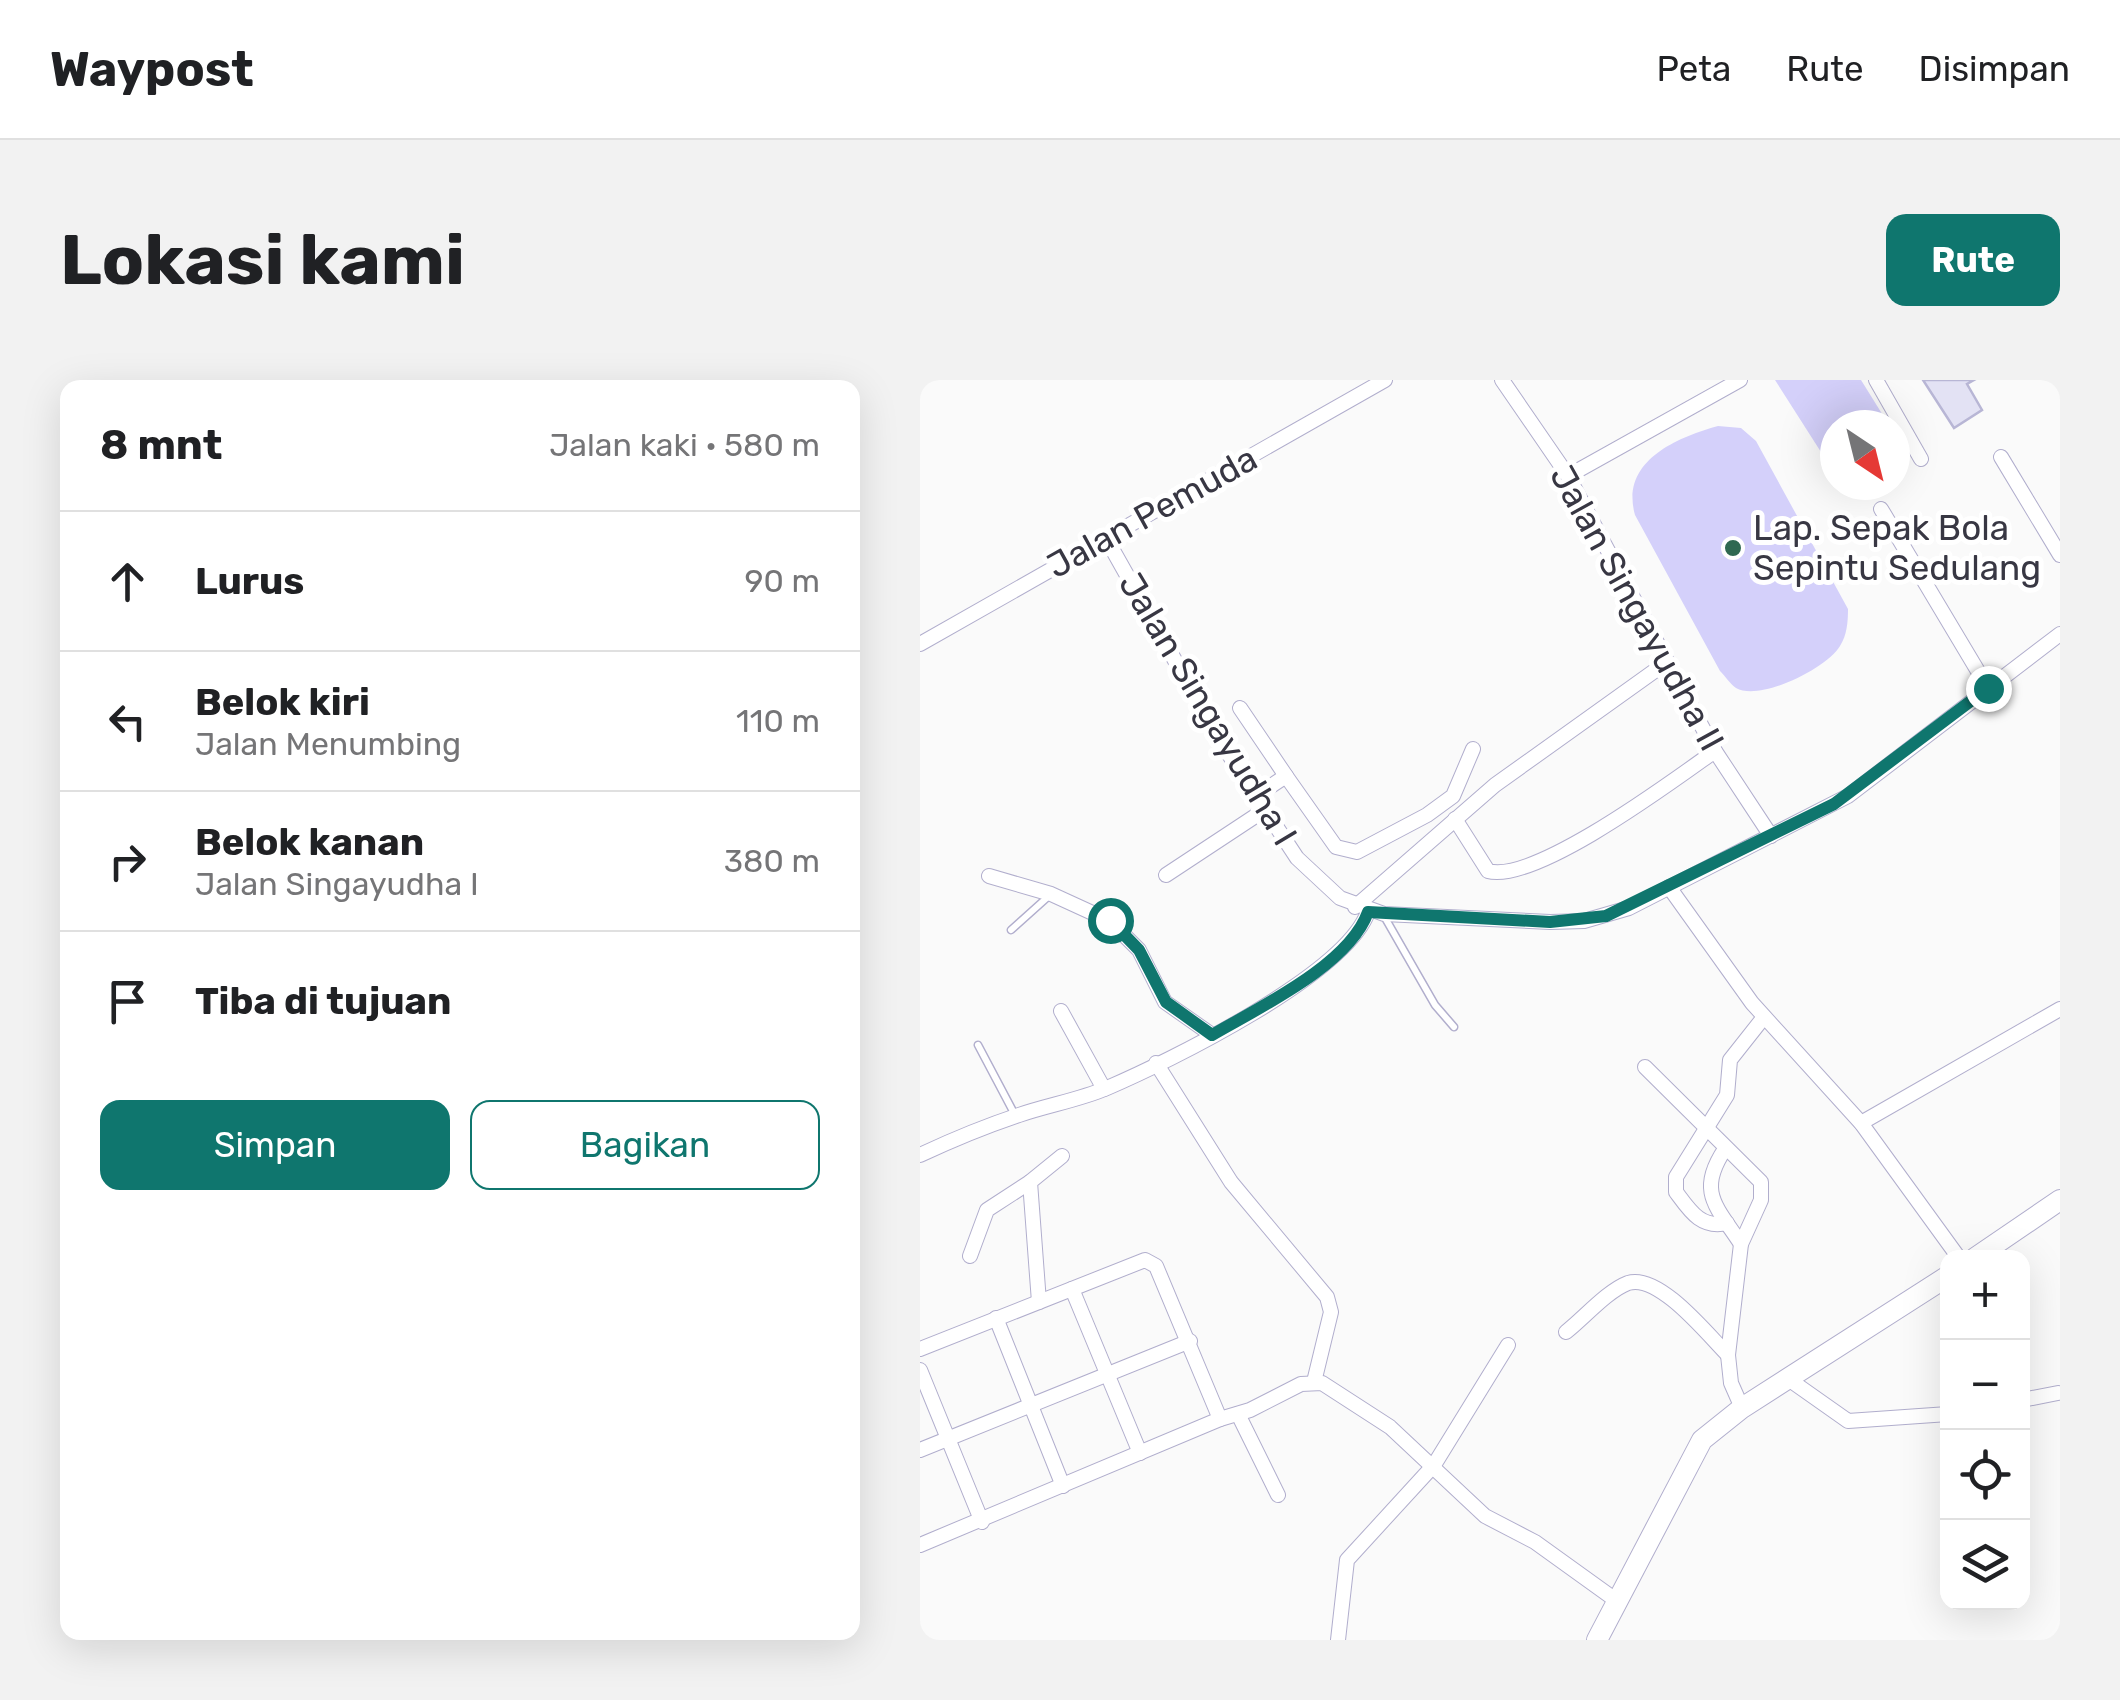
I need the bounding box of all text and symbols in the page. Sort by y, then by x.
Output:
text: Waypost [50,41,254,98]
text: Peta [1657,48,1731,90]
text: Rute [1786,48,1864,90]
text: Disimpan [1919,48,2070,90]
button: Rute [1886,214,2060,306]
text: Lokasi kami [60,219,465,302]
north arrow [1820,410,1910,500]
text: 8 mnt [100,420,222,470]
text: Jalan kaki · 580 m [549,426,820,464]
street label: Jalan Pemuda [1040,437,1264,587]
street label: Jalan Singayudha II [1541,458,1733,758]
place label: Lap. Sepak Bola Sepintu Sedulang [1753,507,2041,589]
marker: Lap. Sepak Bola Sepintu Sedulang [1722,537,1744,559]
icon: ahead [100,554,155,609]
text: Lurus [195,558,304,604]
text: 90 m [744,562,820,600]
street label: Jalan Singayudha I [1110,565,1306,853]
route end [1966,666,2012,712]
text: Belok kiri [195,679,370,725]
icon: left [100,694,155,749]
text: 110 m [736,702,820,740]
text: Jalan Menumbing [195,725,461,763]
text: Belok kanan [195,819,424,865]
icon: right [100,834,155,889]
text: 380 m [724,842,820,880]
text: Jalan Singayudha I [195,865,479,903]
route start [1088,898,1134,944]
icon: arrive [100,974,155,1029]
text: Tiba di tujuan [195,978,451,1024]
button: Simpan [100,1100,450,1190]
button: Bagikan [470,1100,820,1190]
map controls [1940,1250,2030,1610]
button: + [1940,1250,2030,1340]
button: − [1940,1340,2030,1430]
button: locate [1940,1430,2030,1520]
button: layers [1940,1520,2030,1610]

